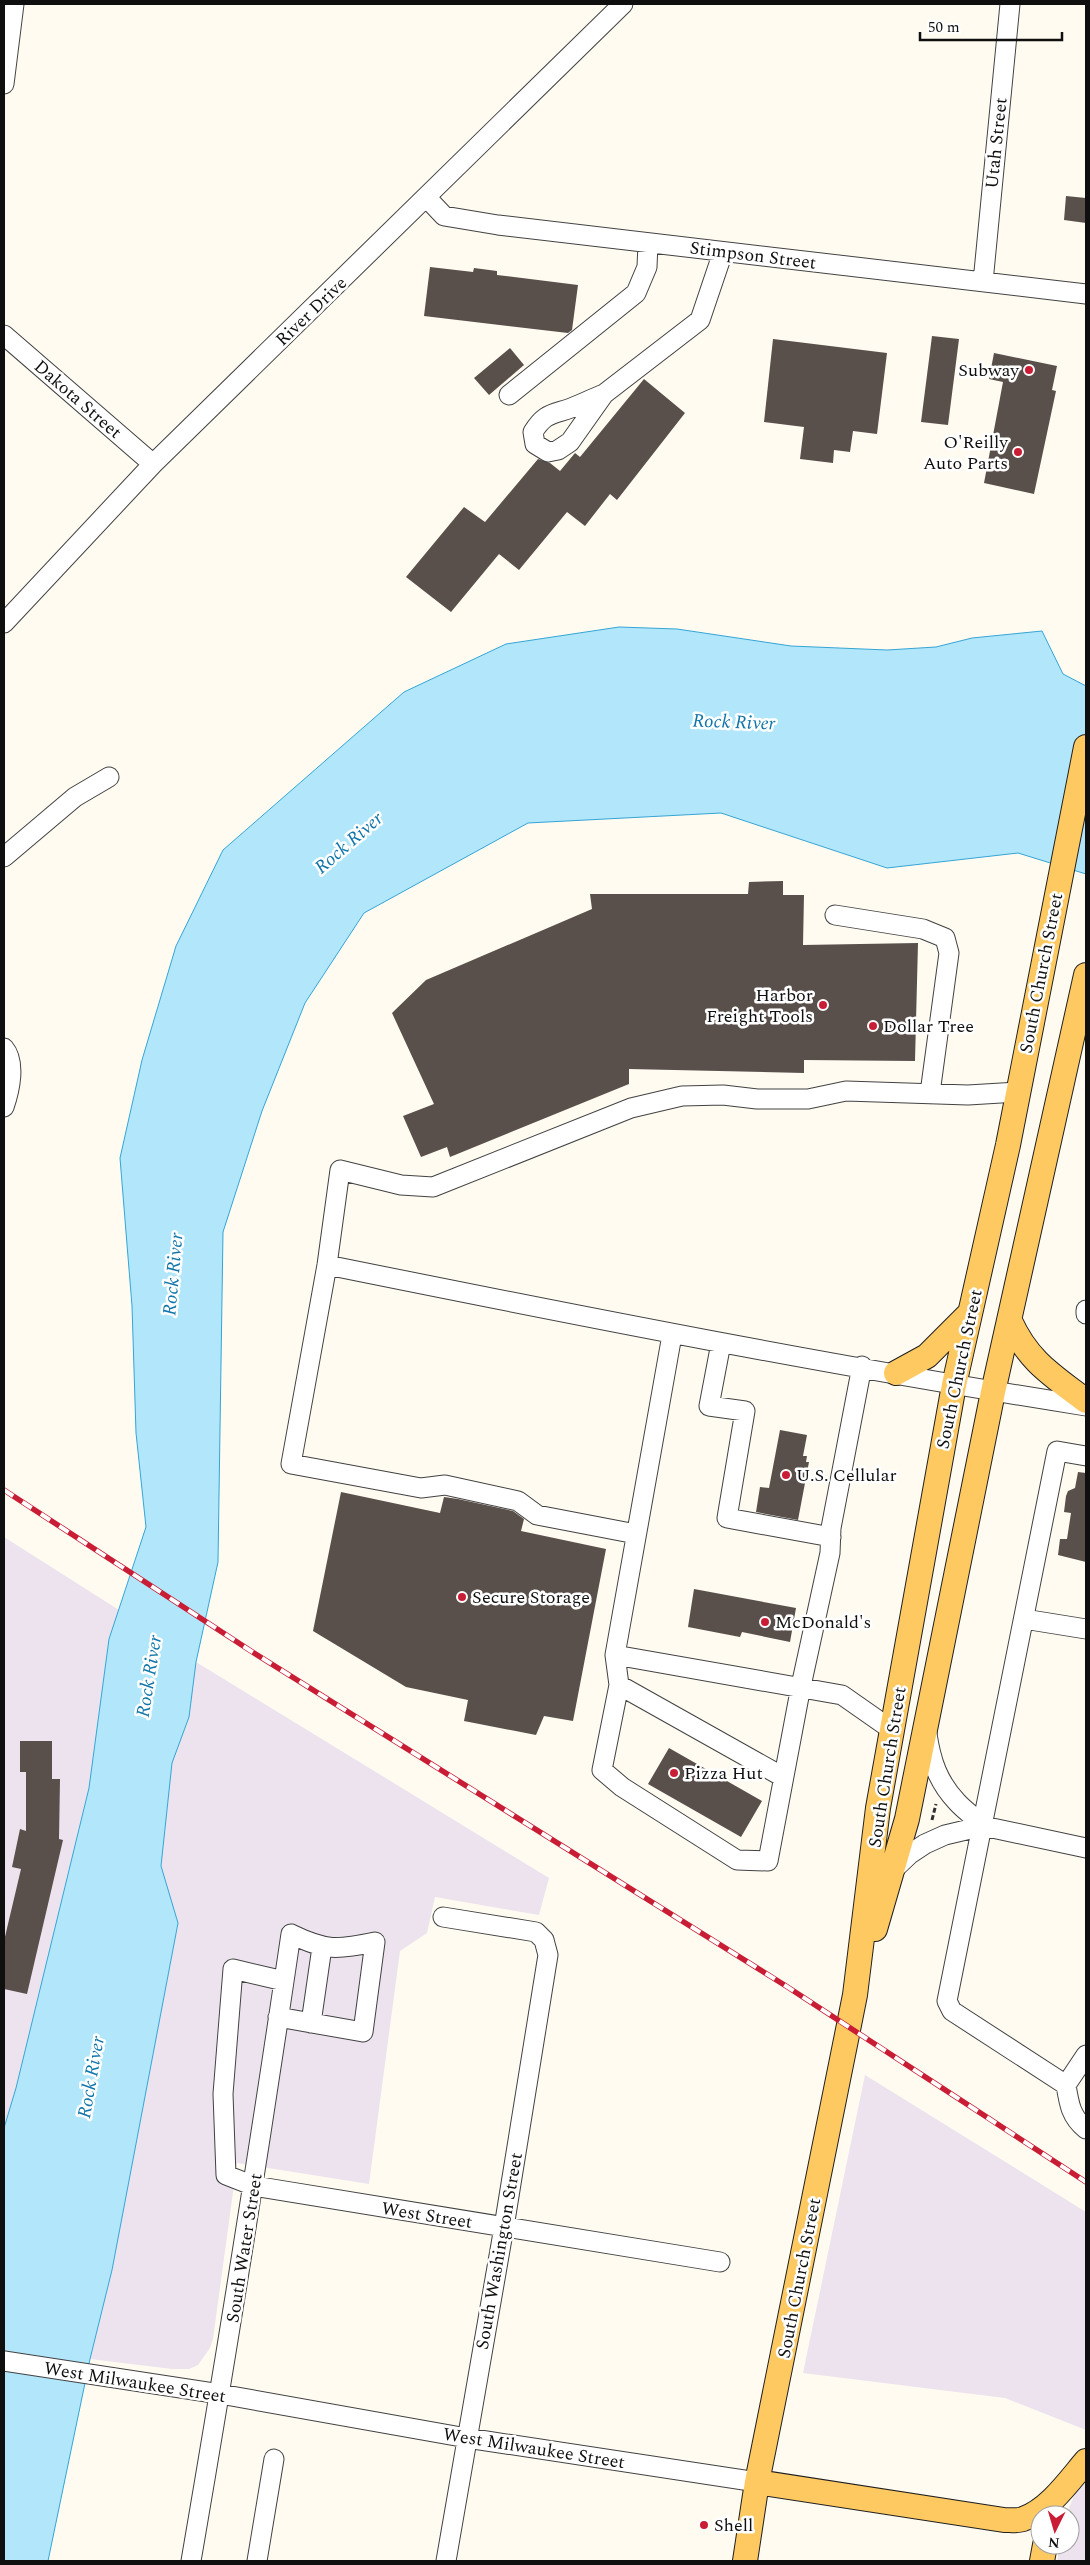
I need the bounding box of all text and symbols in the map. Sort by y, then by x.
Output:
scale bar [920,10,1062,42]
text: 50 m [928,16,960,39]
street label: Utah Street [978,96,1015,190]
street label: Stimpson Street [688,234,818,277]
street label: River Drive [269,270,353,353]
street label: Dakota Street [28,353,128,445]
place label: Subway [958,357,1020,384]
marker: Subway [1023,364,1035,376]
place label: O'Reilly Auto Parts [923,429,1009,477]
marker: O'Reilly Auto Parts [1012,446,1024,458]
water label: Rock River [692,707,776,738]
water label: Rock River [308,805,390,881]
street label: South Church Street [1013,891,1070,1056]
place label: Harbor Freight Tools [706,982,813,1030]
marker: Harbor Freight Tools [817,999,829,1011]
place label: Dollar Tree [883,1013,974,1040]
marker: Dollar Tree [867,1020,879,1032]
water label: Rock River [155,1231,192,1317]
street label: South Church Street [929,1287,990,1451]
place label: U.S. Cellular [796,1462,897,1489]
marker: U.S. Cellular [780,1469,792,1481]
place label: Secure Storage [472,1584,590,1611]
marker: Secure Storage [456,1591,468,1603]
place label: McDonald's [775,1609,871,1636]
marker: McDonald's [759,1616,771,1628]
water label: Rock River [129,1633,170,1719]
street label: South Church Street [861,1685,914,1850]
place label: Pizza Hut [684,1760,763,1787]
marker: Pizza Hut [668,1767,680,1779]
water label: Rock River [70,2033,113,2121]
street label: South Washington Street [469,2151,530,2352]
street label: South Water Street [219,2171,270,2325]
street label: West Street [380,2195,474,2236]
street label: South Church Street [771,2196,828,2361]
street label: West Milwaukee Street [42,2355,228,2410]
street label: West Milwaukee Street [441,2421,627,2476]
north arrow [1030,2505,1080,2555]
place label: Shell [714,2512,753,2539]
marker: Shell [698,2519,710,2531]
text: N [1047,2531,1061,2553]

